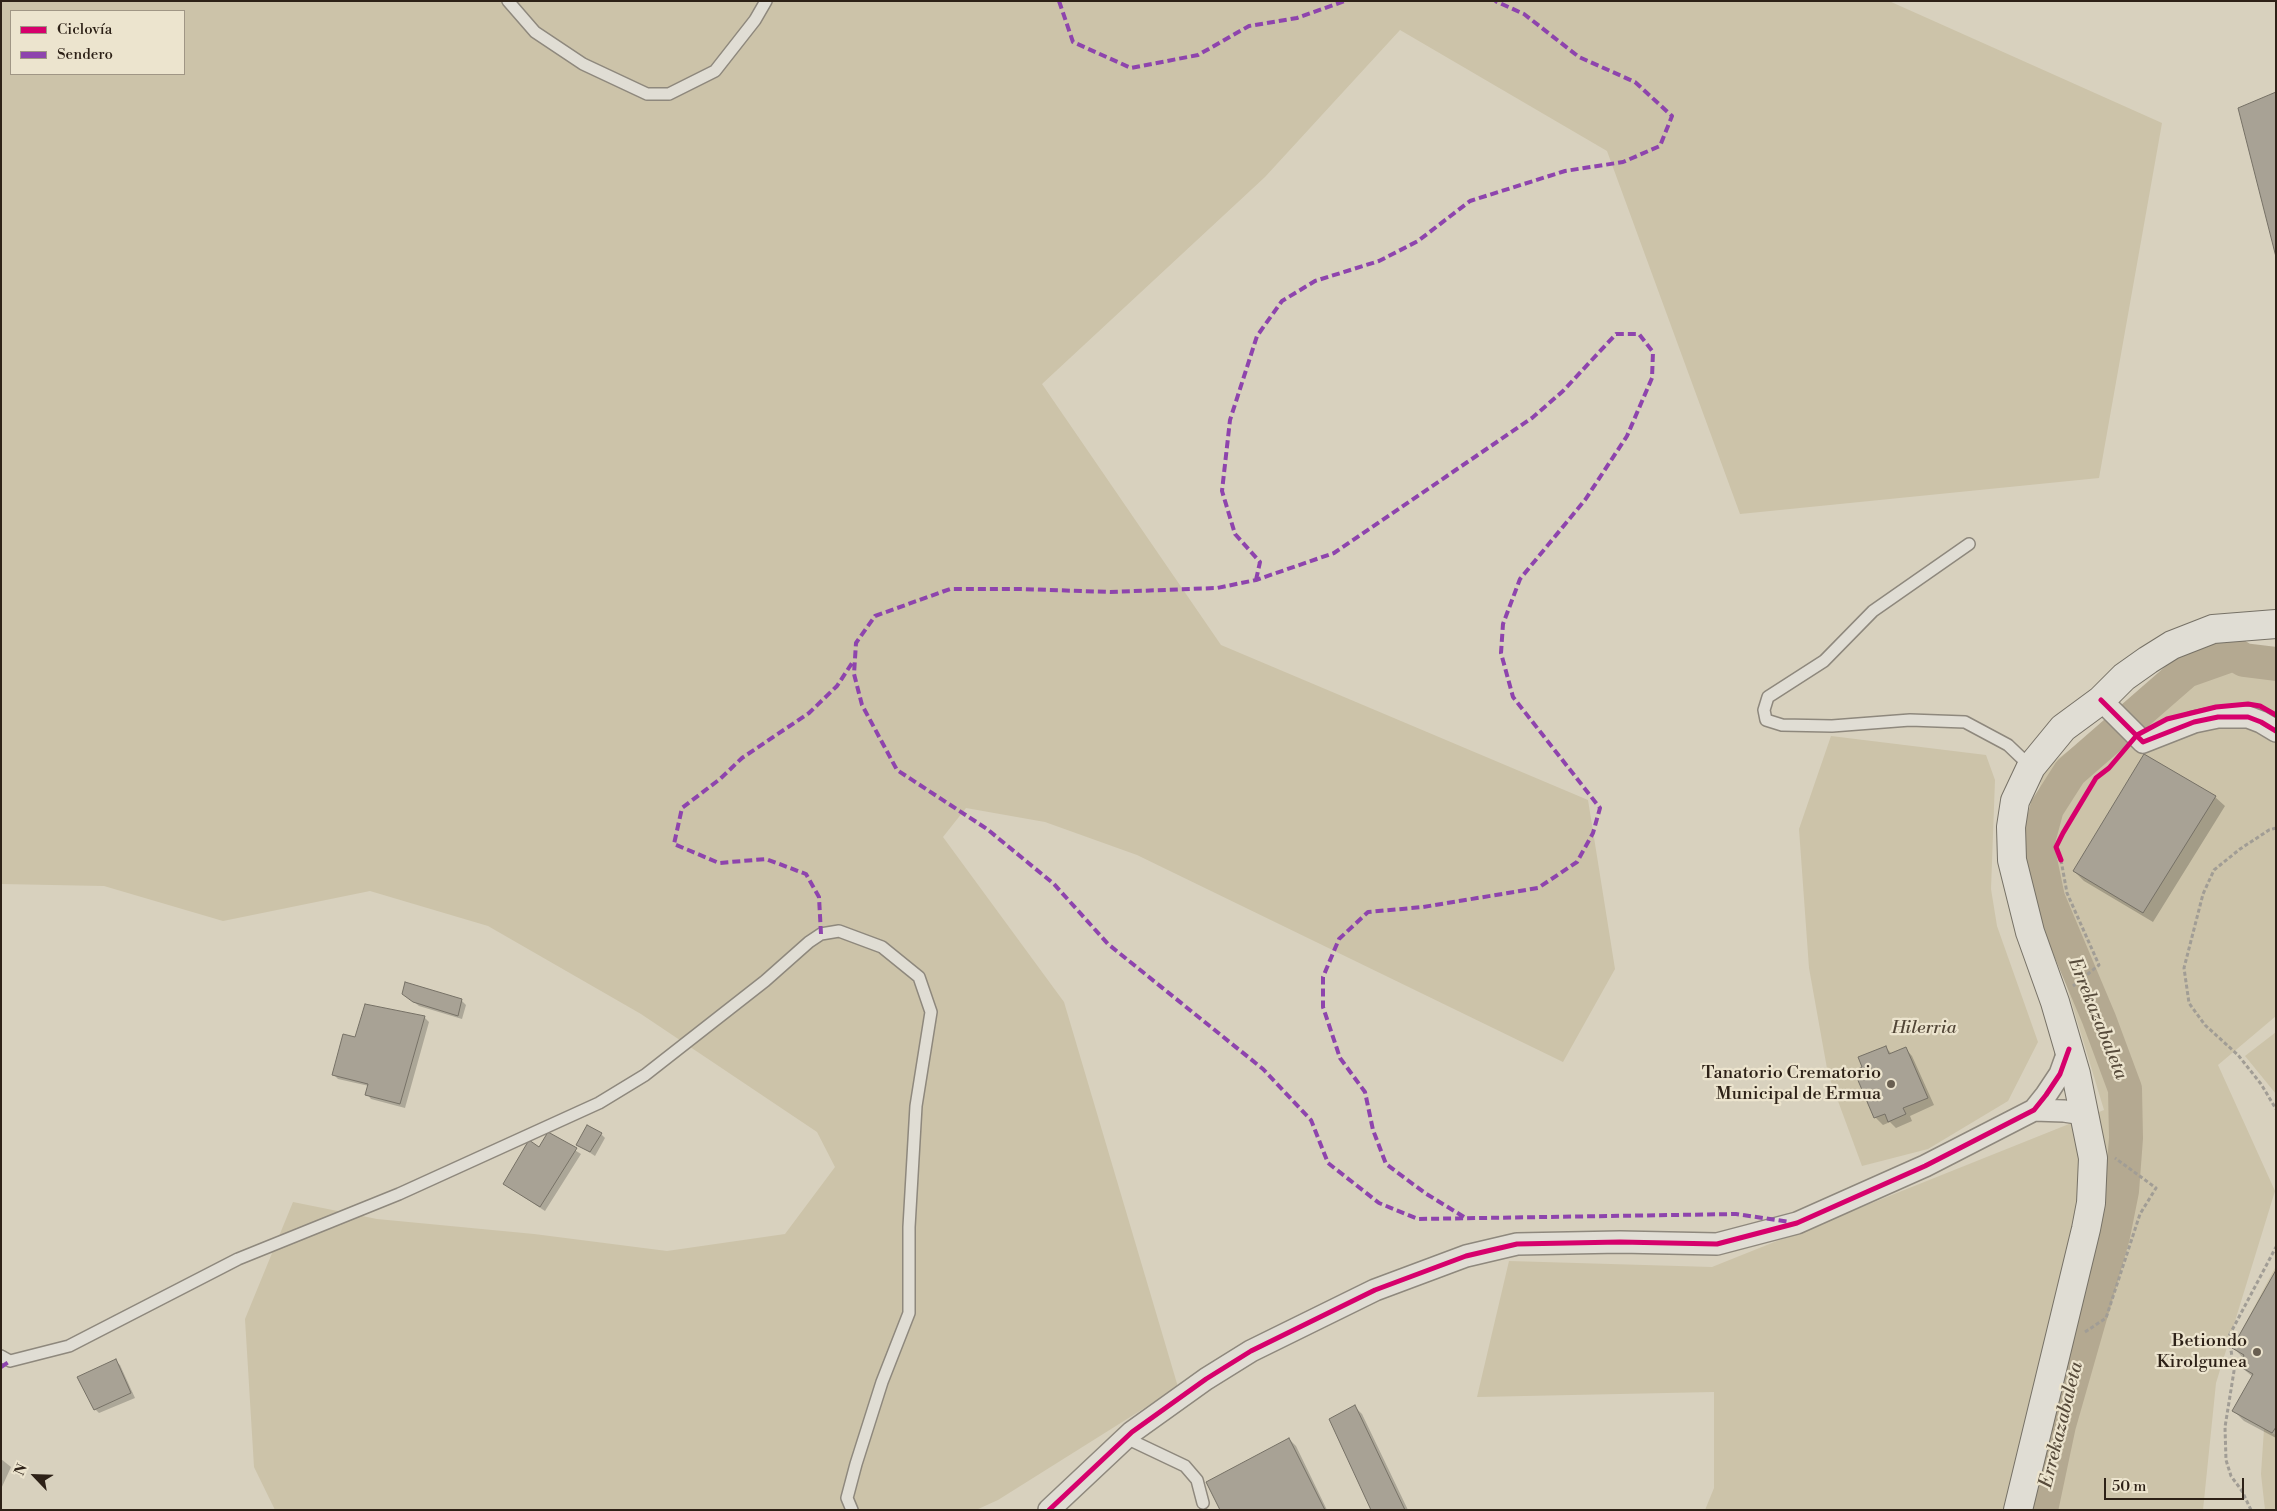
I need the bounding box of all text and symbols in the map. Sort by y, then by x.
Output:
legend [10,10,185,75]
text: Ciclovía [57,20,112,39]
text: Sendero [57,45,113,64]
water label: Errekazabaleta [2062,955,2132,1083]
park label: Hilerria [1891,1018,1957,1040]
place label: Tanatorio Crematorio Municipal de Ermua [1702,1063,1881,1106]
marker: Tanatorio Crematorio Municipal de Ermua [1885,1078,1897,1090]
place label: Betiondo Kirolgunea [2156,1331,2247,1374]
marker: Betiondo Kirolgunea [2251,1346,2263,1358]
water label: Errekazabaleta [2035,1360,2089,1490]
north arrow [10,1451,60,1501]
text: N [11,1461,32,1479]
scale bar [2107,1468,2247,1500]
text: 50 m [2112,1477,2146,1496]

